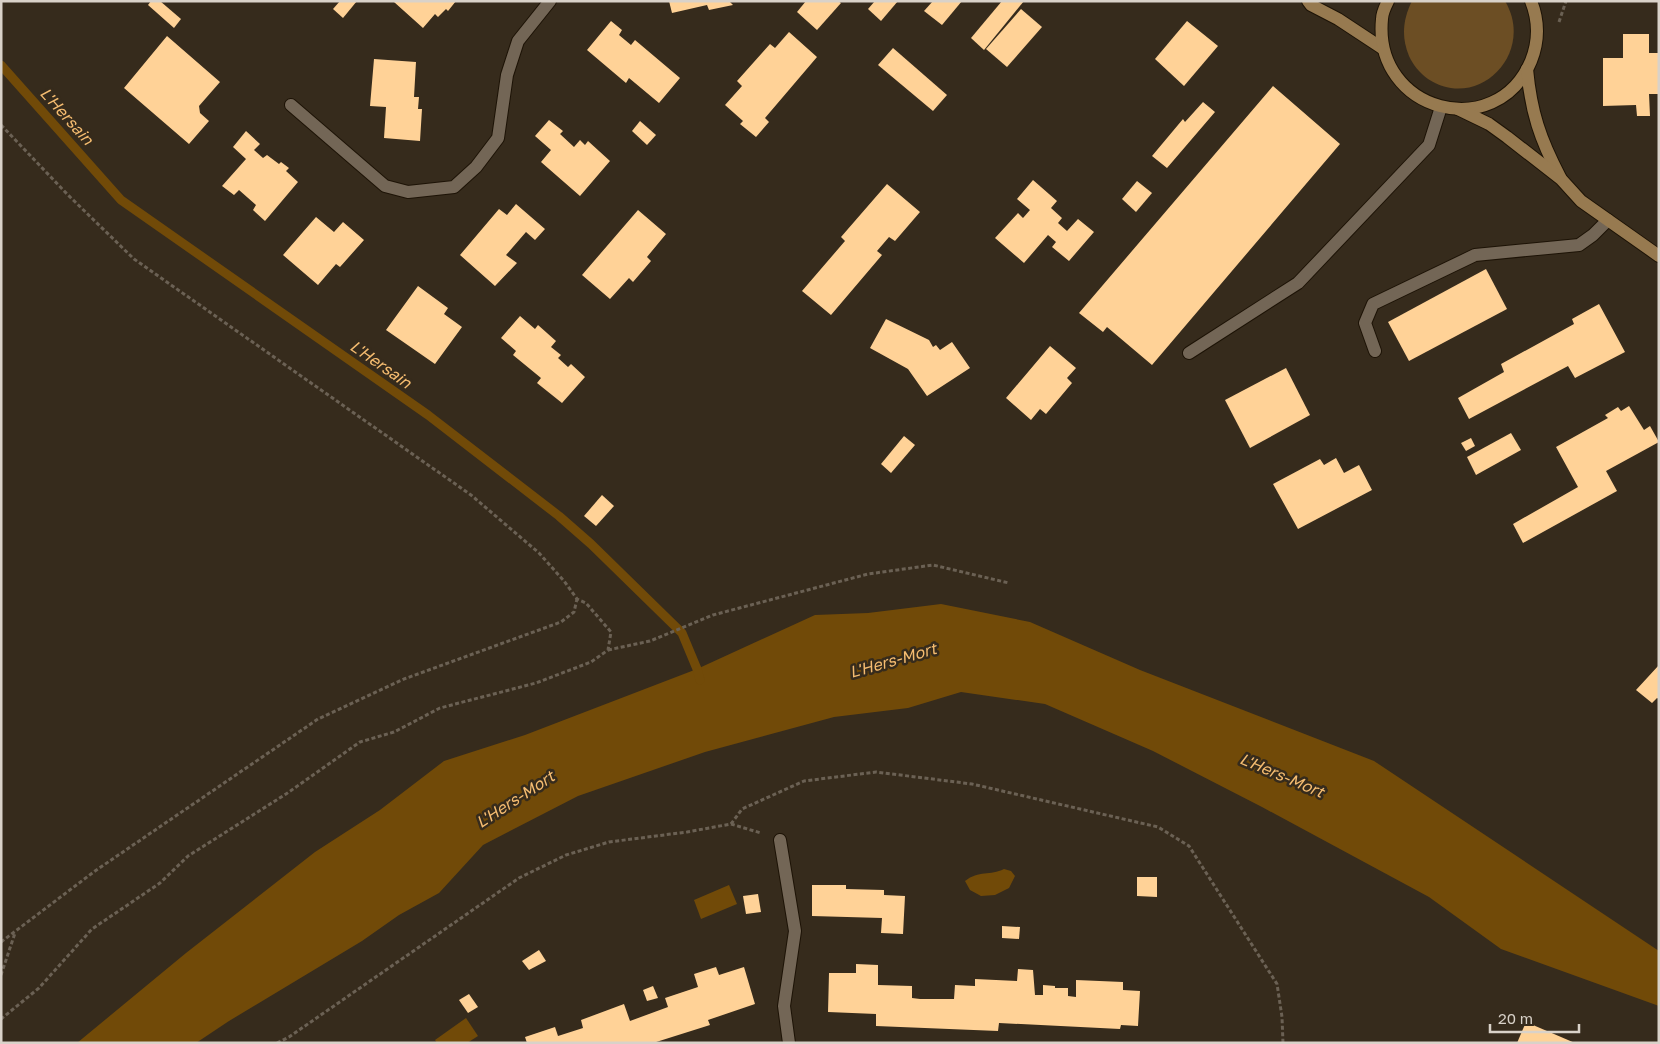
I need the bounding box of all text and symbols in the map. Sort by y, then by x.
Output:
water label: L'Hersain [36,83,99,150]
water label: L'Hersain [346,336,417,393]
water label: L'Hers-Mort [847,638,940,682]
water label: L'Hers-Mort [1237,748,1329,802]
water label: L'Hers-Mort [472,765,559,832]
scale bar [1490,1002,1579,1034]
text: 20 m [1498,1009,1533,1027]

